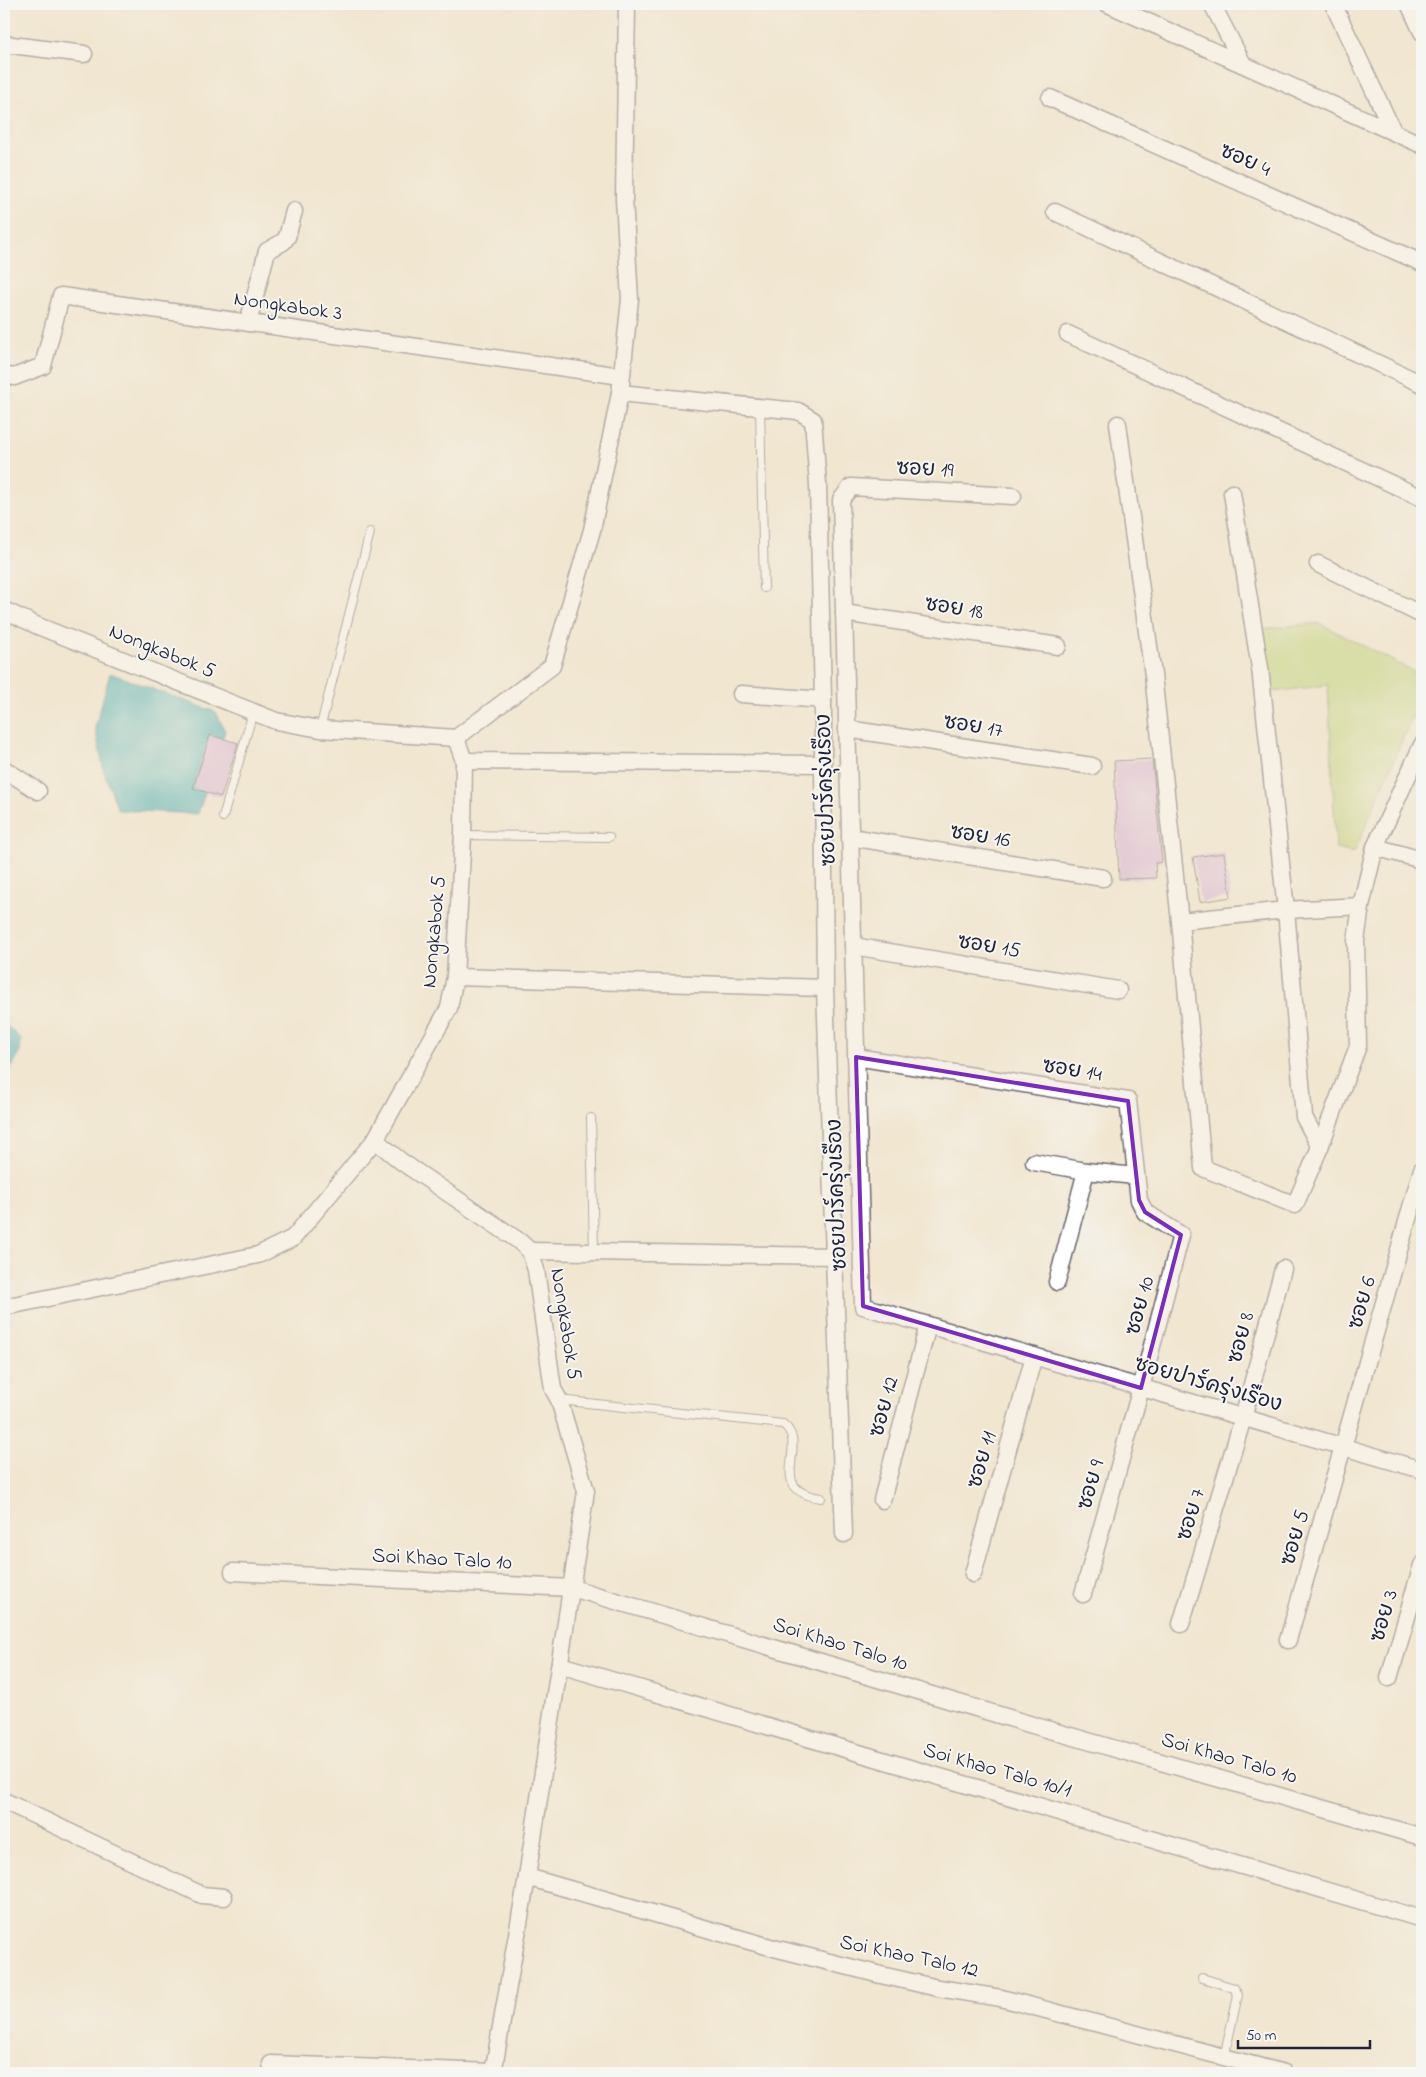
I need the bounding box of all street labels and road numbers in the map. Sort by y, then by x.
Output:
street label: ซอย 4 [1215,137,1276,186]
street label: Nongkabok 3 [232,285,344,331]
street label: ซอย 19 [896,454,955,487]
street label: ซอย 18 [923,590,986,628]
street label: Nongkabok 5 [104,617,220,689]
street label: ซอย 17 [941,708,1005,747]
street label: ซอยปาร์ครุ่งเรือง [809,713,845,867]
street label: ซอย 16 [948,817,1012,857]
street label: Nongkabok 5 [415,875,457,989]
street label: ซอย 15 [955,927,1023,967]
street label: ซอย 14 [1040,1052,1104,1091]
street label: ซอยปาร์ครุ่งเรือง [820,1118,856,1272]
street label: Nongkabok 5 [539,1266,589,1382]
street label: ซอย 10 [1119,1273,1163,1339]
street label: ซอย 6 [1341,1273,1385,1333]
street label: ซอย 8 [1221,1309,1263,1367]
street label: ซอยปาร์ครุ่งเรือง [1131,1350,1285,1420]
street label: ซอย 12 [863,1373,907,1441]
street label: ซอย 11 [961,1428,1005,1492]
street label: ซอย 9 [1071,1456,1114,1514]
street label: ซอย 7 [1170,1485,1214,1545]
street label: ซอย 5 [1274,1507,1318,1569]
street label: Soi Khao Talo 10 [371,1541,513,1579]
street label: ซอย 3 [1363,1586,1407,1646]
street label: Soi Khao Talo 10 [769,1610,911,1680]
street label: Soi Khao Talo 10 [1158,1725,1300,1793]
street label: Soi Khao Talo 10/1 [919,1735,1075,1807]
street label: Soi Khao Talo 12 [837,1928,981,1986]

